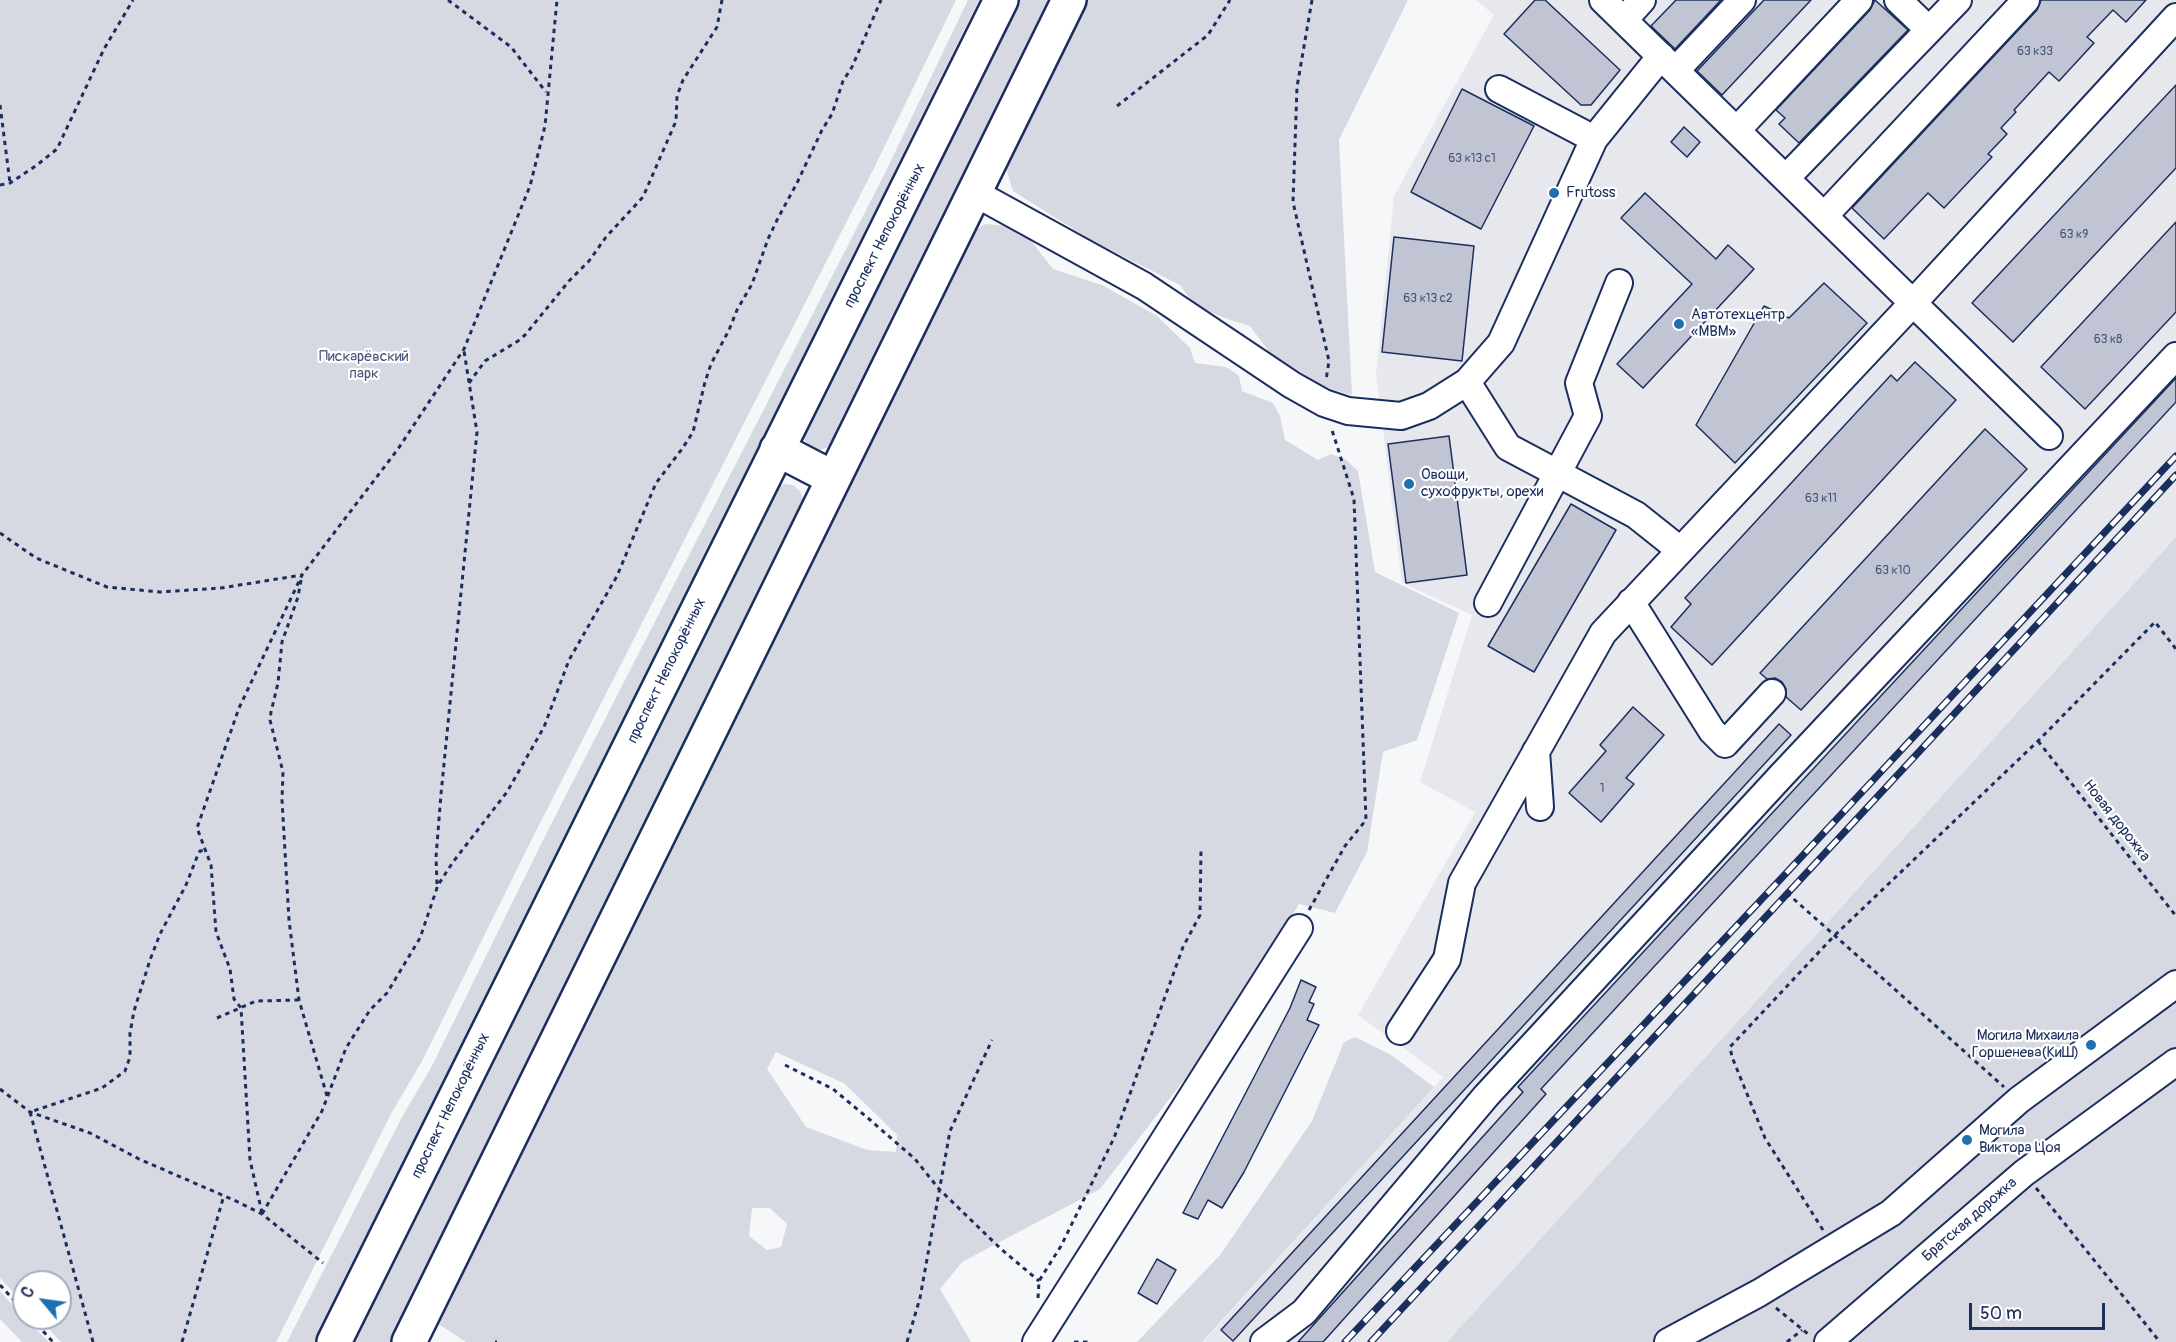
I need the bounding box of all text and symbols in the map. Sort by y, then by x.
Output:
house number: 63 к33 [2017,45,2053,59]
house number: 63 к13 с1 [1448,152,1496,166]
street label: проспект Непокорённых [841,161,929,311]
place label: Frutoss [1566,184,1615,202]
marker: Frutoss [1547,186,1561,200]
house number: 63 к9 [2060,228,2088,242]
house number: 63 к13 с2 [1403,292,1453,306]
place label: Автотехцентр «МВМ» [1691,306,1785,341]
marker: Автотехцентр «МВМ» [1672,317,1686,331]
house number: 63 к8 [2094,333,2122,347]
park label: Пискарёвский парк [319,348,409,383]
place label: Овощи, сухофрукты, орехи [1421,466,1543,501]
marker: Овощи, сухофрукты, орехи [1402,477,1416,491]
house number: 63 к11 [1805,492,1837,506]
house number: 63 к10 [1875,564,1911,578]
street label: проспект Непокорённых [624,595,710,747]
street label: Новая дорожка [2079,777,2153,865]
house number: 1 [1600,782,1604,796]
place label: Могила Михаила Горшенева(КиШ) [1972,1027,2079,1062]
street label: проспект Непокорённых [408,1030,494,1182]
marker: Могила Михаила Горшенева(КиШ) [2084,1038,2098,1052]
place label: Могила Виктора Цоя [1979,1122,2061,1157]
marker: Могила Виктора Цоя [1960,1133,1974,1147]
street label: Братская дорожка [1919,1174,2021,1266]
north arrow [12,1270,72,1330]
text: С [17,1283,39,1301]
scale bar [1972,1291,2108,1329]
text: 50 m [1980,1302,2022,1325]

